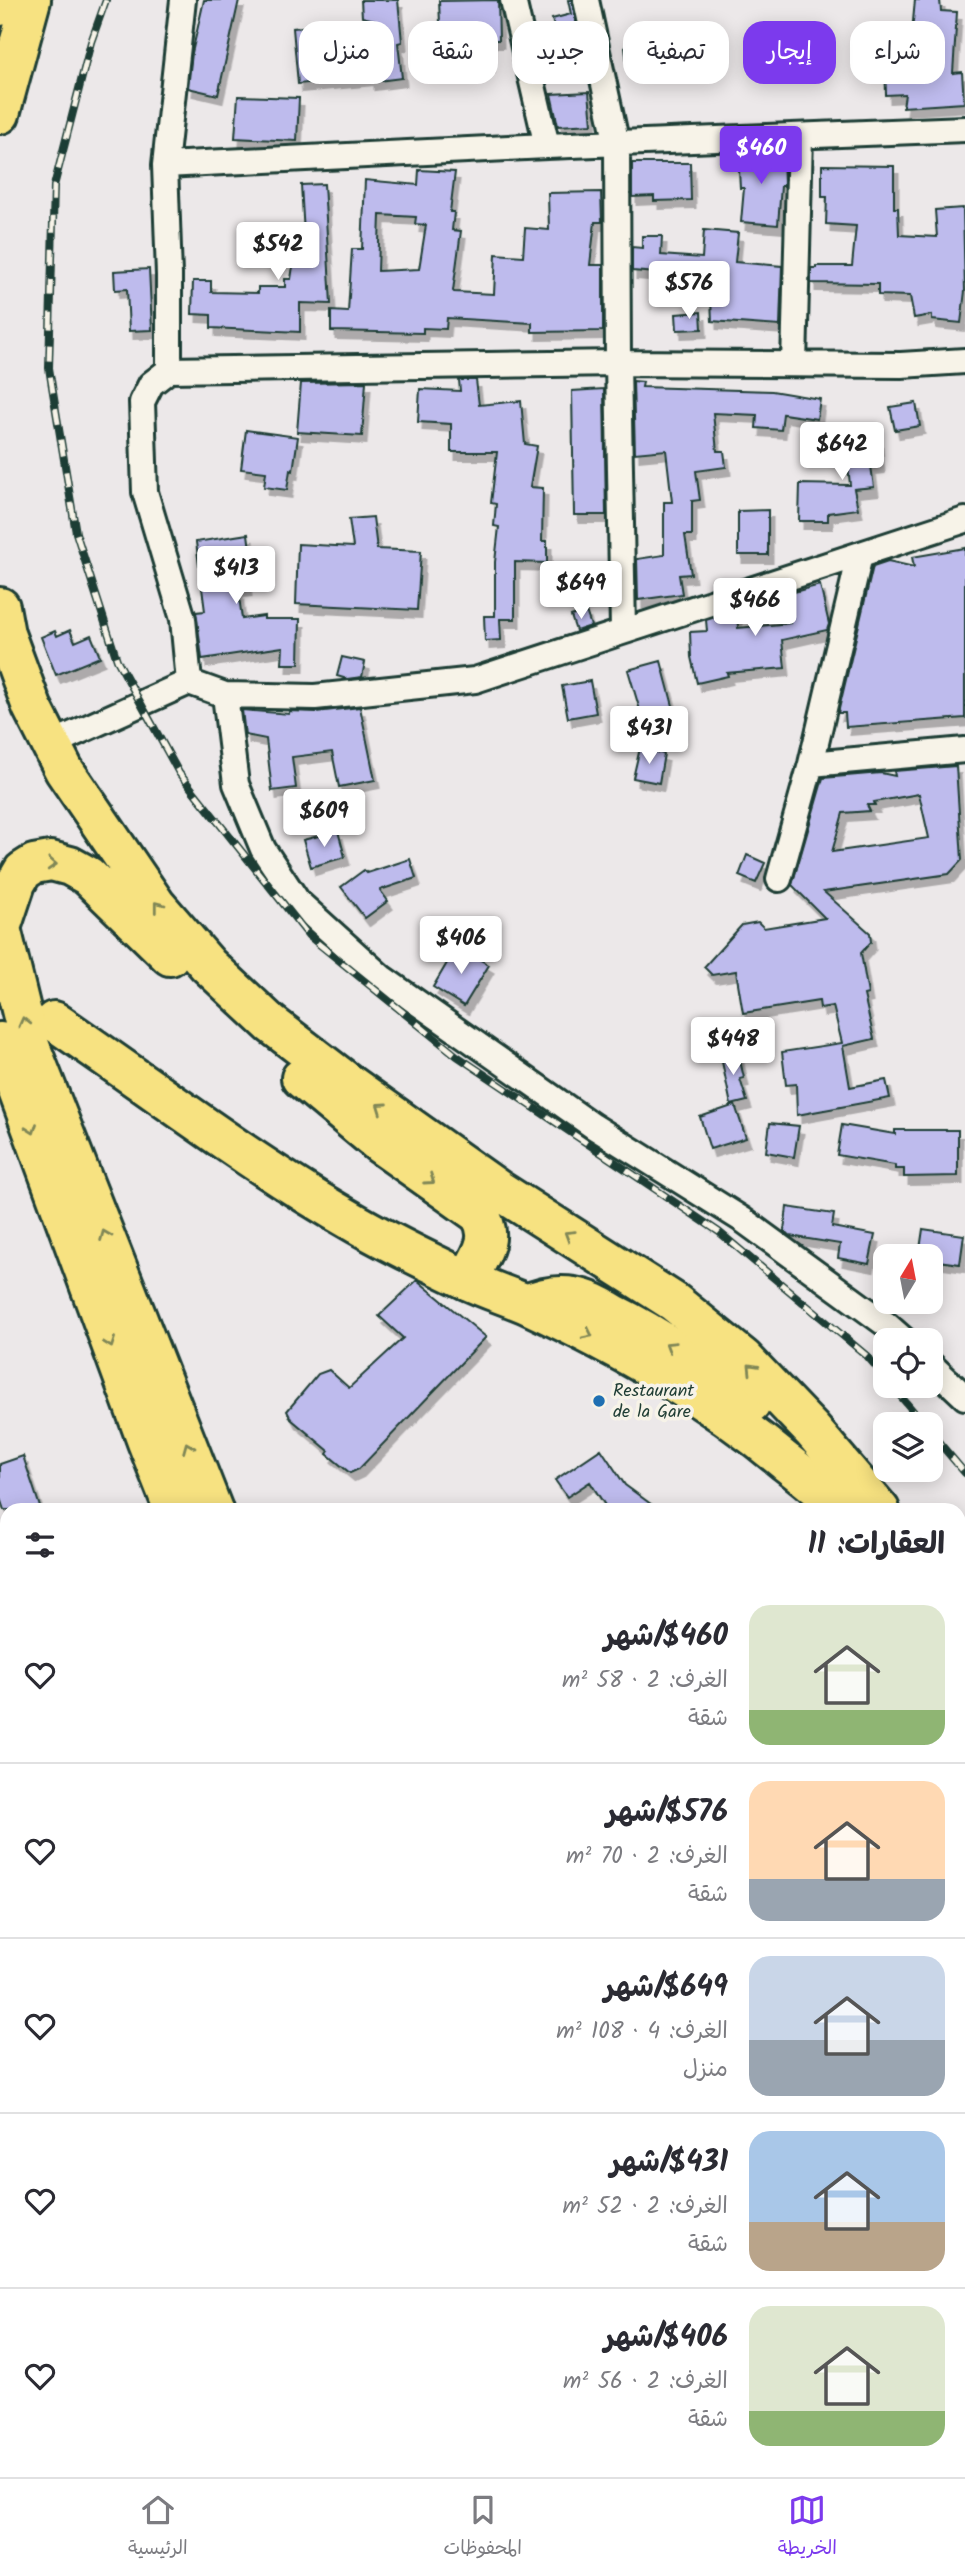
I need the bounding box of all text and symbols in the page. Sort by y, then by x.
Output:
chip: منزل [299,21,394,84]
chip: شقة [408,21,498,84]
chip: جديد [512,21,609,84]
chip: تصفية [623,21,729,84]
chip: إيجار [743,21,836,84]
chip: شراء [850,21,945,84]
pin: $460 [720,127,802,186]
text: $460 [736,131,786,167]
pin: $542 [237,222,319,282]
text: $542 [252,227,304,263]
pin: $576 [648,262,730,321]
text: $576 [665,266,713,302]
pin: $642 [801,422,883,482]
text: $642 [816,427,868,463]
pin: $413 [195,546,277,606]
text: $413 [213,551,259,587]
pin: $649 [540,562,622,621]
text: $649 [556,566,606,602]
pin: $466 [714,578,796,638]
text: $466 [729,583,781,619]
pin: $431 [608,706,690,766]
text: $431 [626,711,672,747]
pin: $609 [283,790,365,849]
text: $609 [299,794,349,830]
one-way arrow [47,856,58,871]
one-way arrow [154,902,166,915]
pin: $406 [420,916,502,976]
text: $406 [436,921,486,957]
one-way arrow [18,1017,32,1029]
pin: $448 [692,1018,774,1077]
text: $448 [707,1022,759,1058]
one-way arrow [376,1103,389,1115]
one-way arrow [24,1123,38,1135]
one-way arrow [422,1172,435,1184]
one-way arrow [99,1230,113,1242]
one-way arrow [563,1230,576,1243]
north arrow [873,1244,943,1314]
map controls [873,1244,943,1482]
one-way arrow [581,1326,593,1340]
button: locate [873,1328,943,1398]
one-way arrow [102,1336,116,1348]
one-way arrow [665,1341,678,1354]
one-way arrow [748,1364,761,1377]
place label: Restaurant de la Gare [613,1377,695,1427]
marker: Restaurant de la Gare [591,1393,607,1409]
button: layers [873,1412,943,1482]
one-way arrow [183,1441,197,1453]
text: العقارات: 11 [807,1521,945,1569]
icon: filters [21,1526,59,1564]
text: $460/شهر [604,1613,728,1661]
icon: home [805,1633,889,1717]
icon: heart [21,1656,59,1694]
text: الغرف: 2 · 58 m² [562,1663,728,1699]
text: شقة [688,1701,728,1737]
text: $576/شهر [606,1789,728,1837]
icon: home [805,1809,889,1893]
icon: heart [21,1832,59,1870]
text: الغرف: 2 · 70 m² [566,1839,728,1875]
text: شقة [688,1877,728,1913]
text: $649/شهر [604,1964,728,2012]
icon: home [805,1984,889,2068]
icon: heart [21,2007,59,2045]
text: الغرف: 4 · 108 m² [556,2014,728,2050]
text: منزل [683,2052,728,2088]
text: $431/شهر [610,2139,728,2187]
icon: home [805,2159,889,2243]
icon: heart [21,2182,59,2220]
text: الغرف: 2 · 52 m² [562,2189,728,2225]
text: شقة [688,2227,728,2263]
text: $406/شهر [604,2314,728,2362]
icon: home [805,2334,889,2418]
icon: heart [21,2357,59,2395]
text: الغرف: 2 · 56 m² [563,2364,728,2400]
text: شقة [688,2402,728,2438]
tab: الرئيسية [128,2491,188,2564]
tab: المحفوظات [444,2491,522,2564]
tab: الخريطة [778,2491,837,2564]

